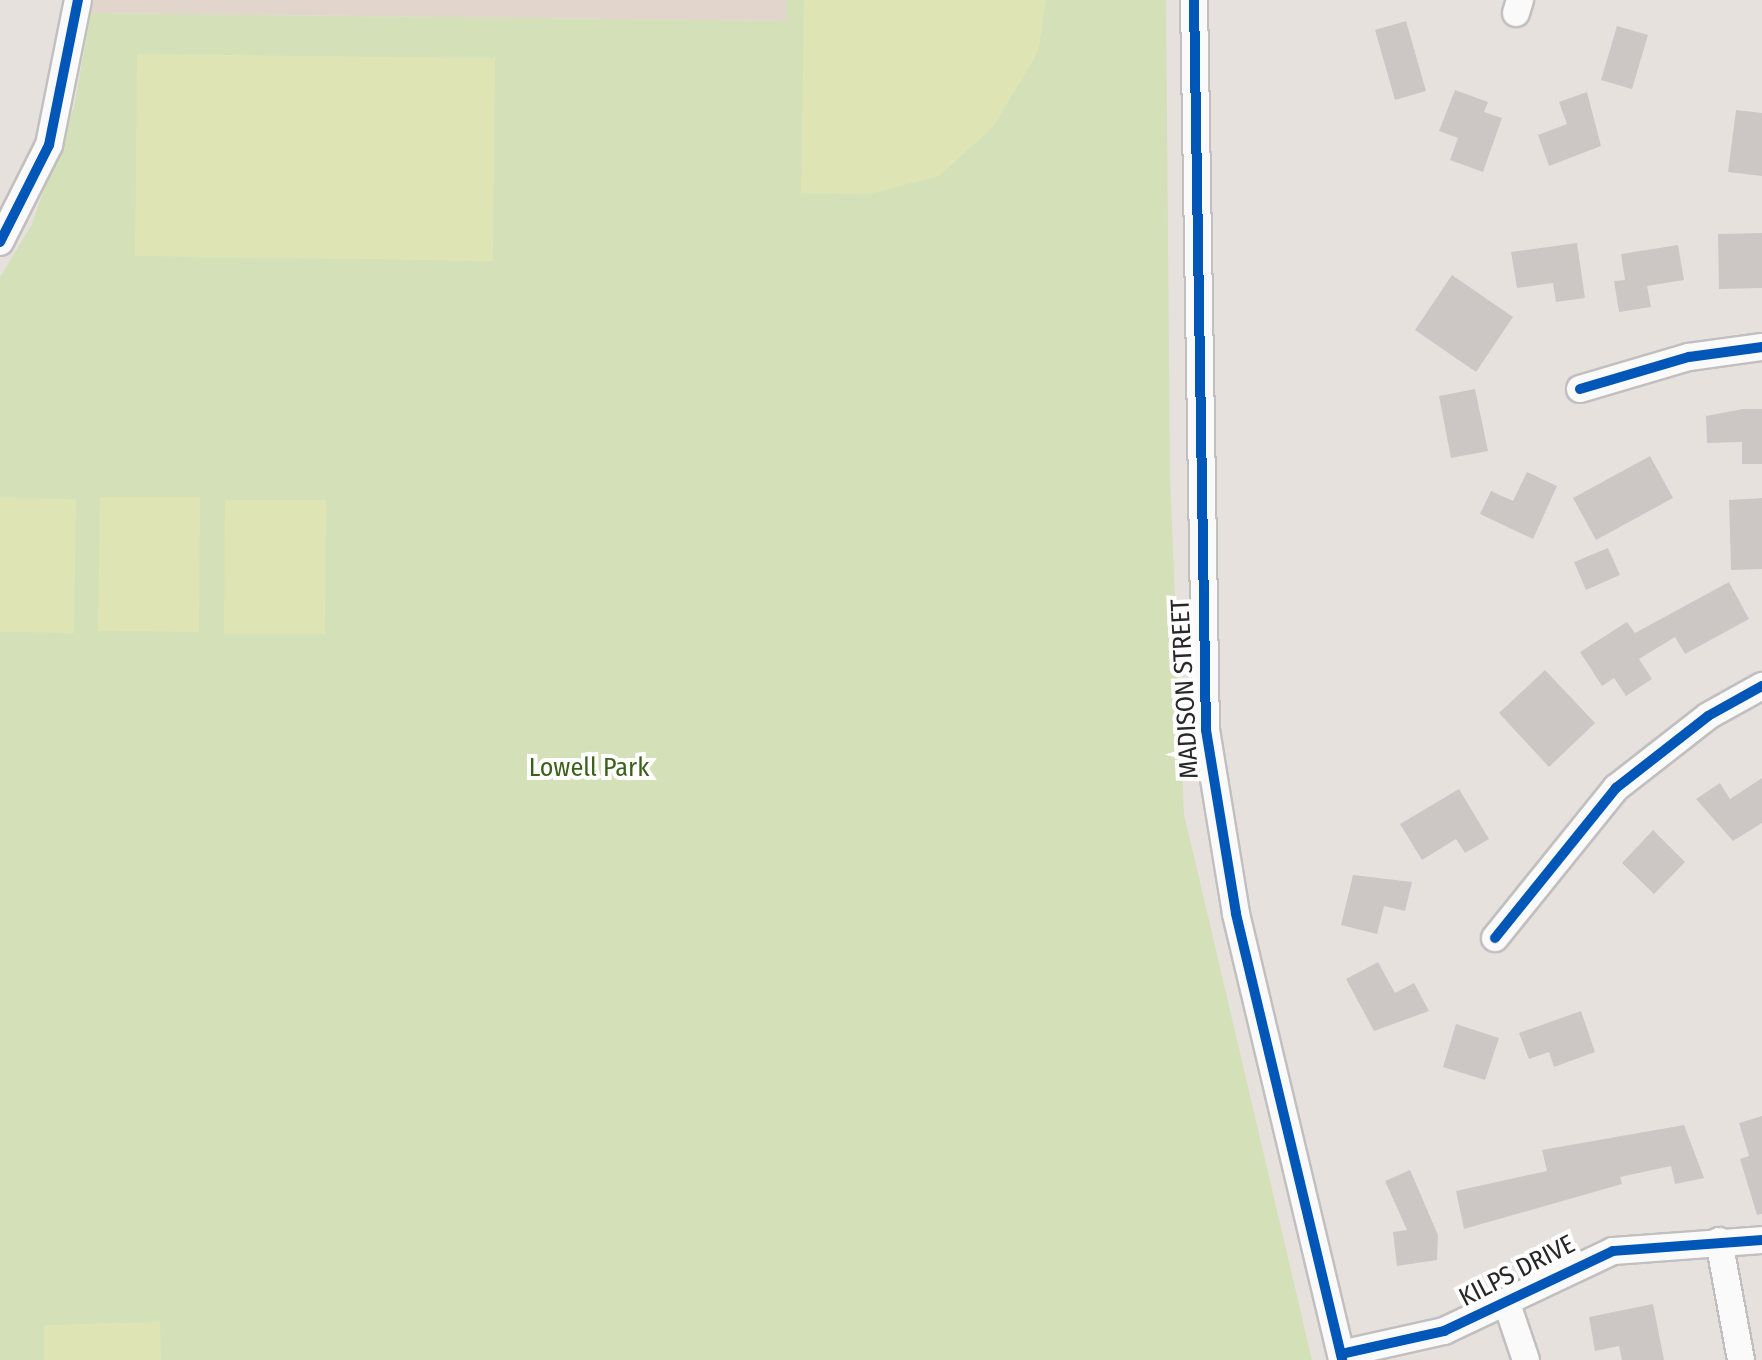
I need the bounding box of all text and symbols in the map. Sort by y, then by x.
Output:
street label: MADISON STREET [1165,598,1205,780]
park label: Lowell Park [529,752,649,784]
street label: KILPS DRIVE [1454,1229,1580,1313]

